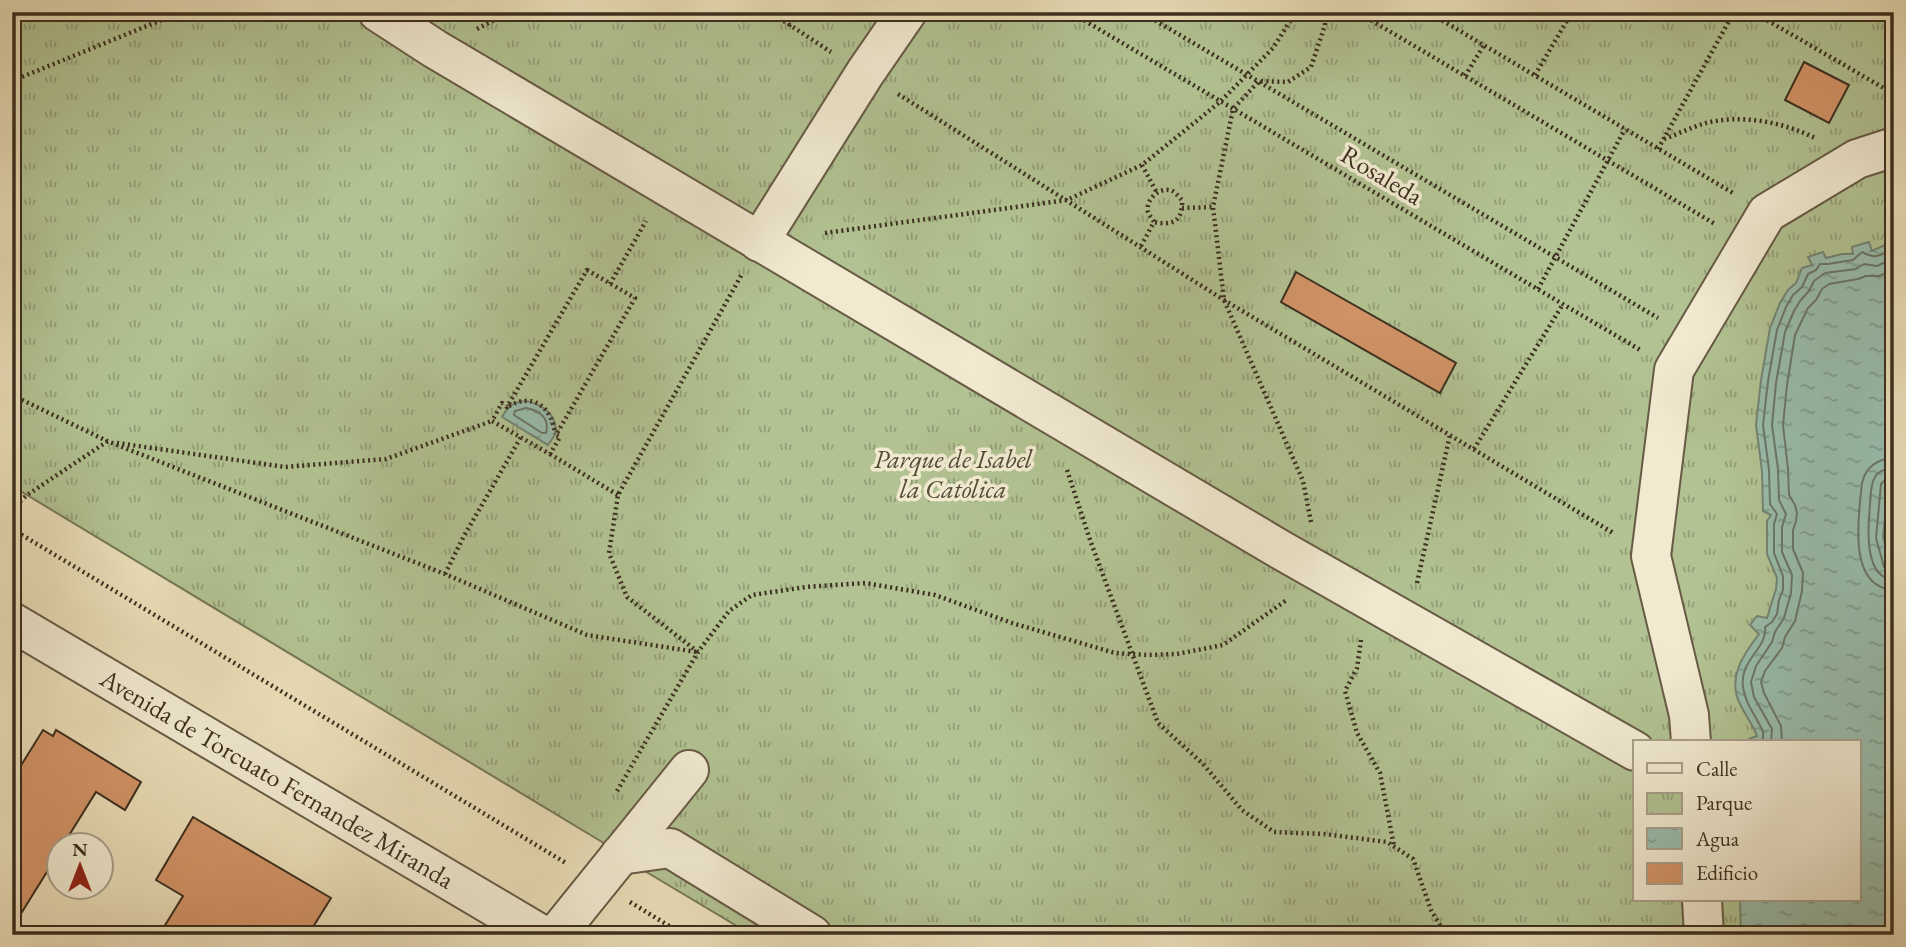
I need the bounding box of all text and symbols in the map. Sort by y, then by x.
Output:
street label: Rosaleda [1335,137,1430,213]
park label: Parque de Isabel la Católica [874,442,1033,506]
street label: Avenida de Torcuato Fernandez Miranda [93,660,461,897]
legend [1633,740,1860,902]
text: Calle [1696,755,1738,782]
text: Parque [1696,789,1752,816]
text: Agua [1695,825,1740,852]
north arrow [46,832,116,902]
text: N [72,837,88,862]
text: Edificio [1696,859,1758,886]

